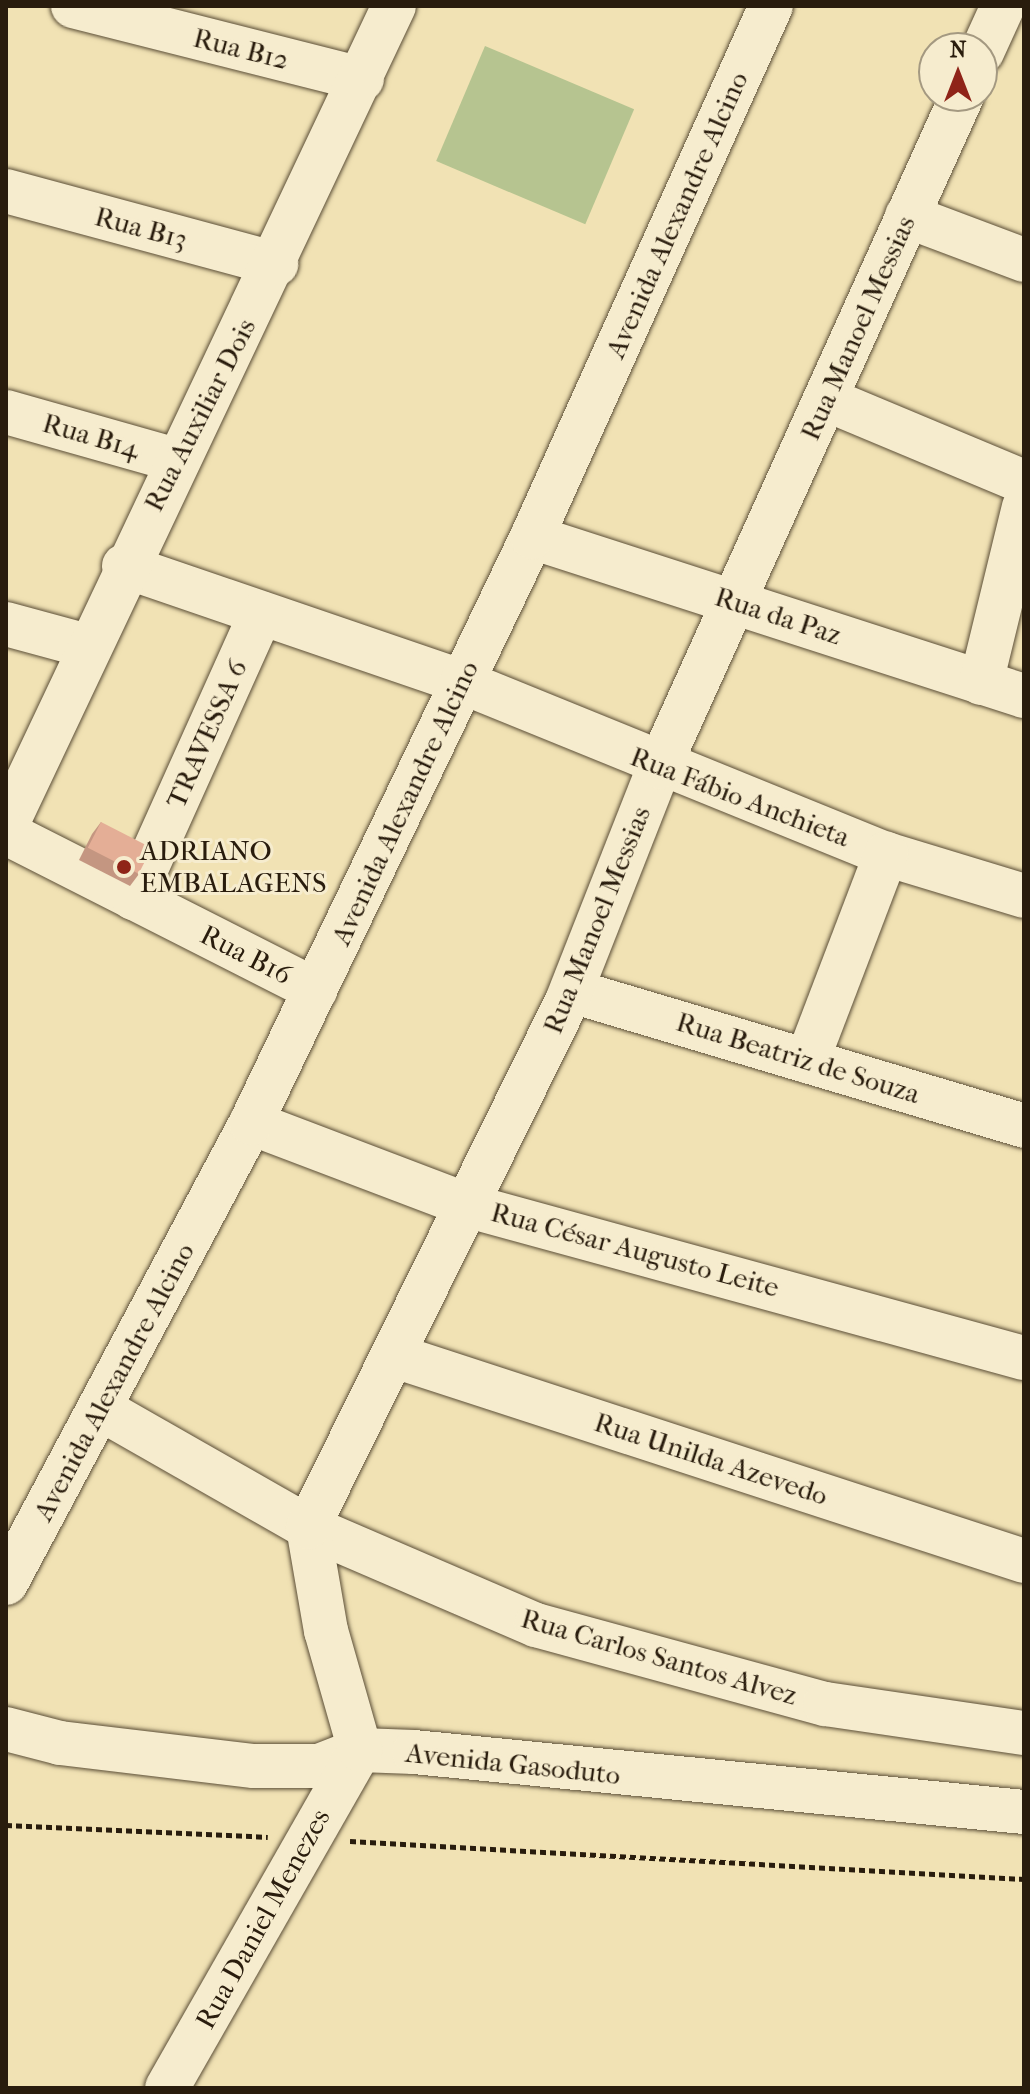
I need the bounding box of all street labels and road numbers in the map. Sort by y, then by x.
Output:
street label: Rua B12 [190,21,292,77]
street label: Avenida Alexandre Alcino [599,67,755,363]
street label: Rua B13 [91,200,191,256]
street label: Rua Manoel Messias [793,210,923,446]
street label: Rua Auxiliar Dois [137,313,263,517]
street label: Rua B14 [39,406,143,466]
street label: Rua da Paz [711,580,845,652]
street label: TRAVESSA 6 [159,654,255,814]
street label: Avenida Alexandre Alcino [324,655,486,951]
street label: Rua Fábio Anchieta [626,740,854,854]
street label: Rua Manoel Messias [536,801,658,1039]
street label: Rua B16 [195,918,297,992]
street label: Rua Beatriz de Souza [672,1005,924,1111]
street label: Rua César Augusto Leite [487,1195,783,1305]
street label: Avenida Alexandre Alcino [26,1237,202,1527]
street label: Rua Unilda Azevedo [590,1405,832,1513]
street label: Rua Carlos Santos Alvez [517,1602,801,1712]
street label: Avenida Gasoduto [404,1736,622,1792]
street label: Rua Daniel Menezes [189,1803,337,2035]

